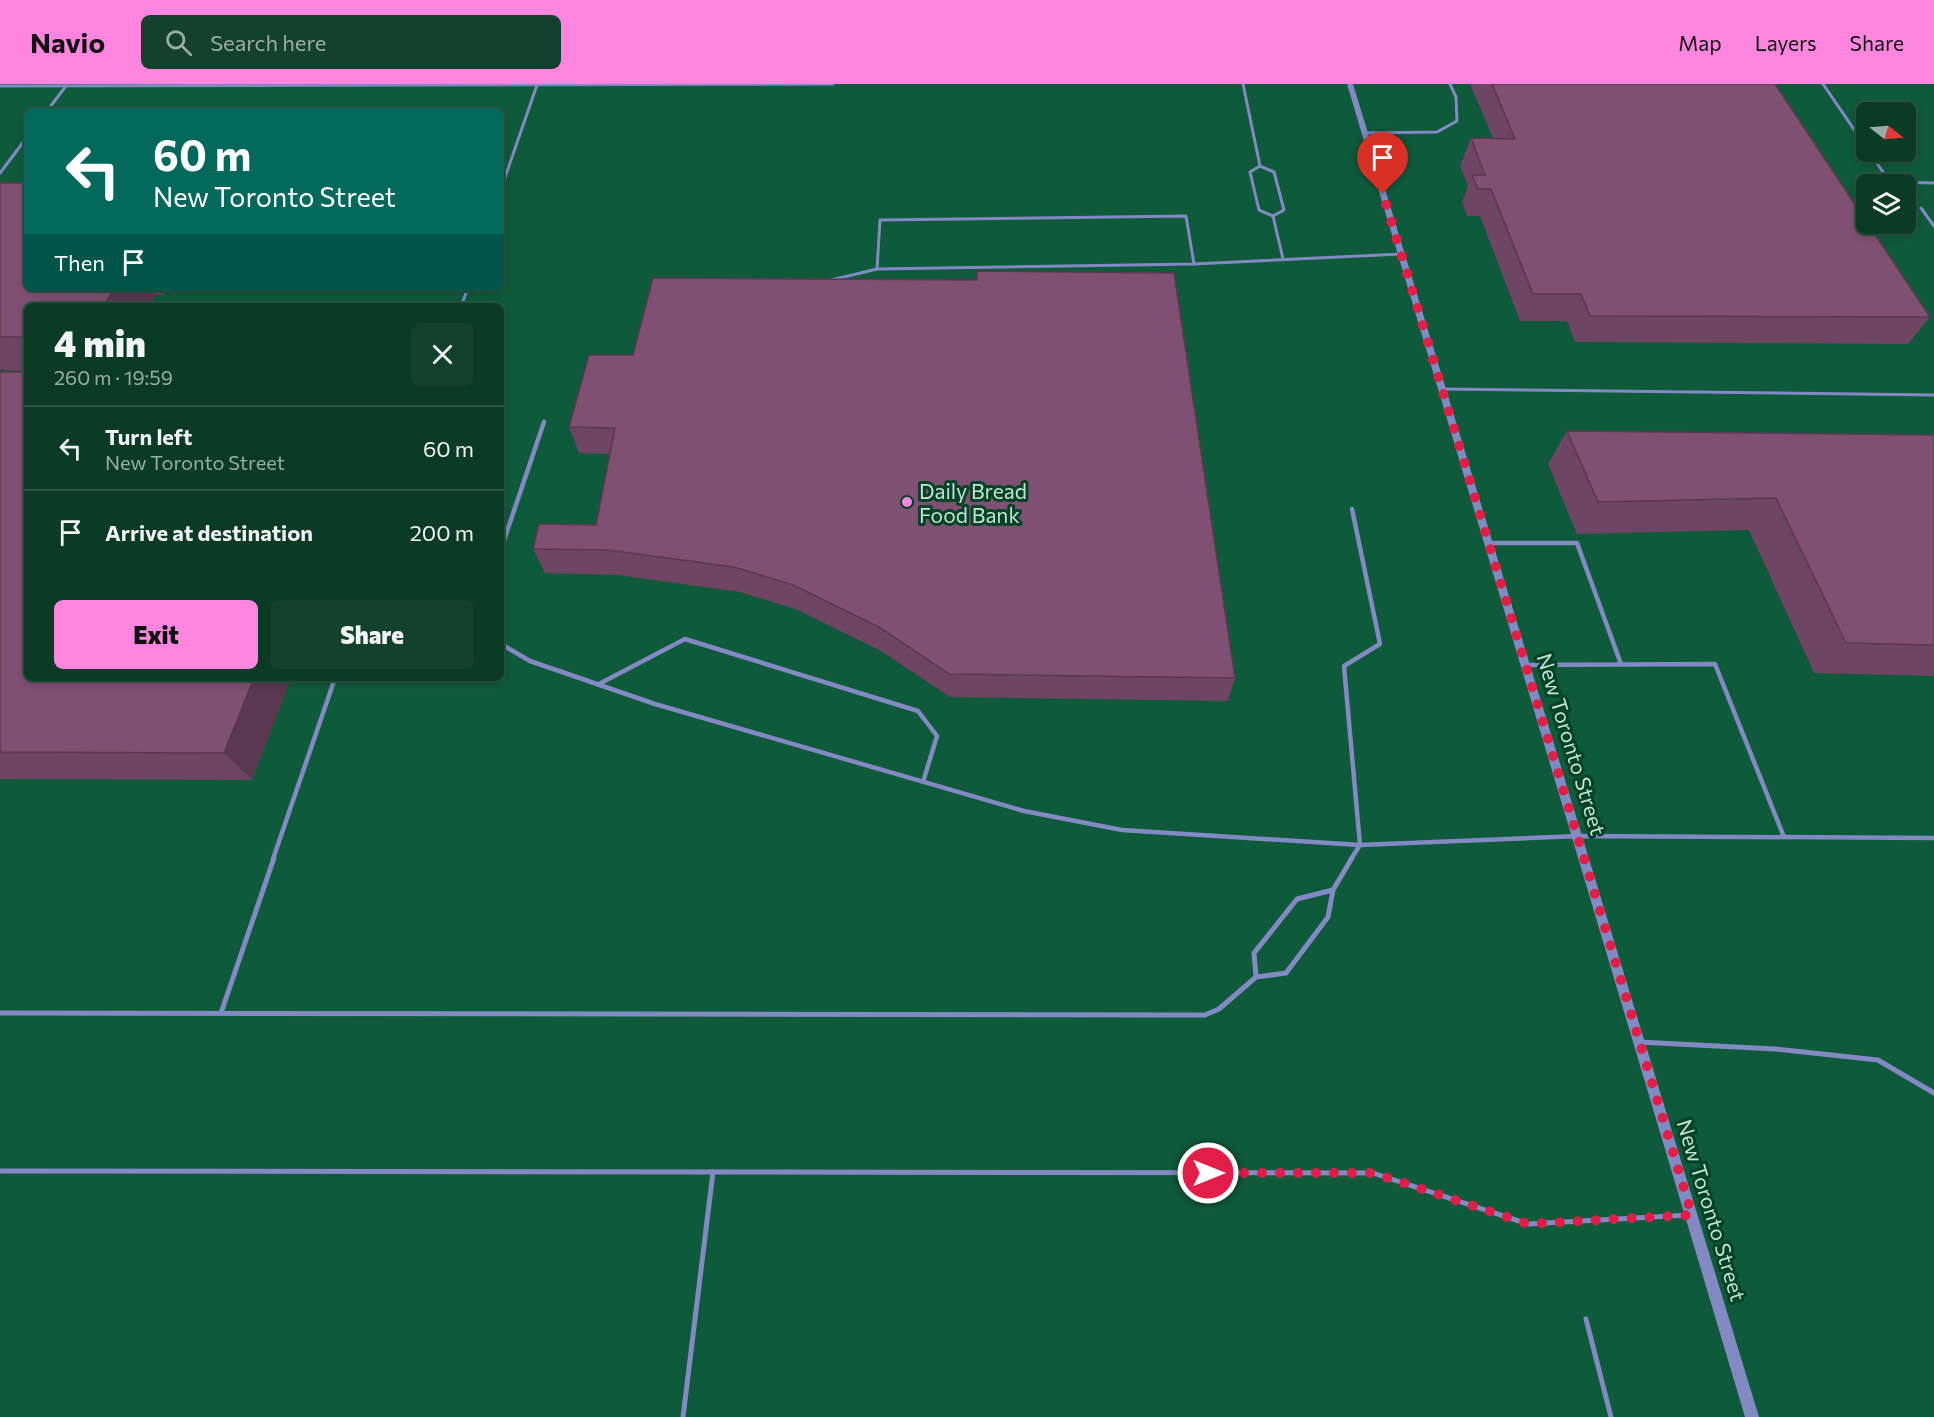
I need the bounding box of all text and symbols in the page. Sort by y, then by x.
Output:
search box [141,15,561,69]
text: Navio [30,25,105,59]
icon: search [162,26,195,59]
text: Search here [210,29,326,56]
text: Map [1678,30,1722,55]
text: Layers [1755,30,1817,55]
text: Share [1850,30,1904,55]
north arrow [1856,102,1916,162]
map controls [1856,102,1916,234]
text: 60 m [153,128,252,180]
icon: left [54,132,132,210]
pin [1357,132,1408,194]
icon: arrive [1366,141,1399,174]
button: layers [1856,174,1916,234]
text: New Toronto Street [153,180,396,213]
icon: arrive [117,246,150,279]
text: Then [54,249,105,276]
text: 4 min [54,320,146,364]
button: close [411,323,474,386]
text: 260 m · 19:59 [54,365,173,389]
text: Turn left [105,423,192,450]
icon: left [54,432,87,465]
text: 60 m [423,435,474,462]
text: New Toronto Street [105,450,285,474]
place label: Daily Bread Food Bank [919,478,1027,527]
marker: Daily Bread Food Bank [900,495,914,509]
icon: arrive [54,516,87,549]
text: Arrive at destination [105,519,313,546]
text: 200 m [410,519,474,546]
button: Exit [54,600,258,669]
button: Share [270,600,474,669]
street label: New Toronto Street [1532,650,1612,838]
street label: New Toronto Street [1672,1116,1752,1304]
position arrow [1176,1141,1240,1205]

